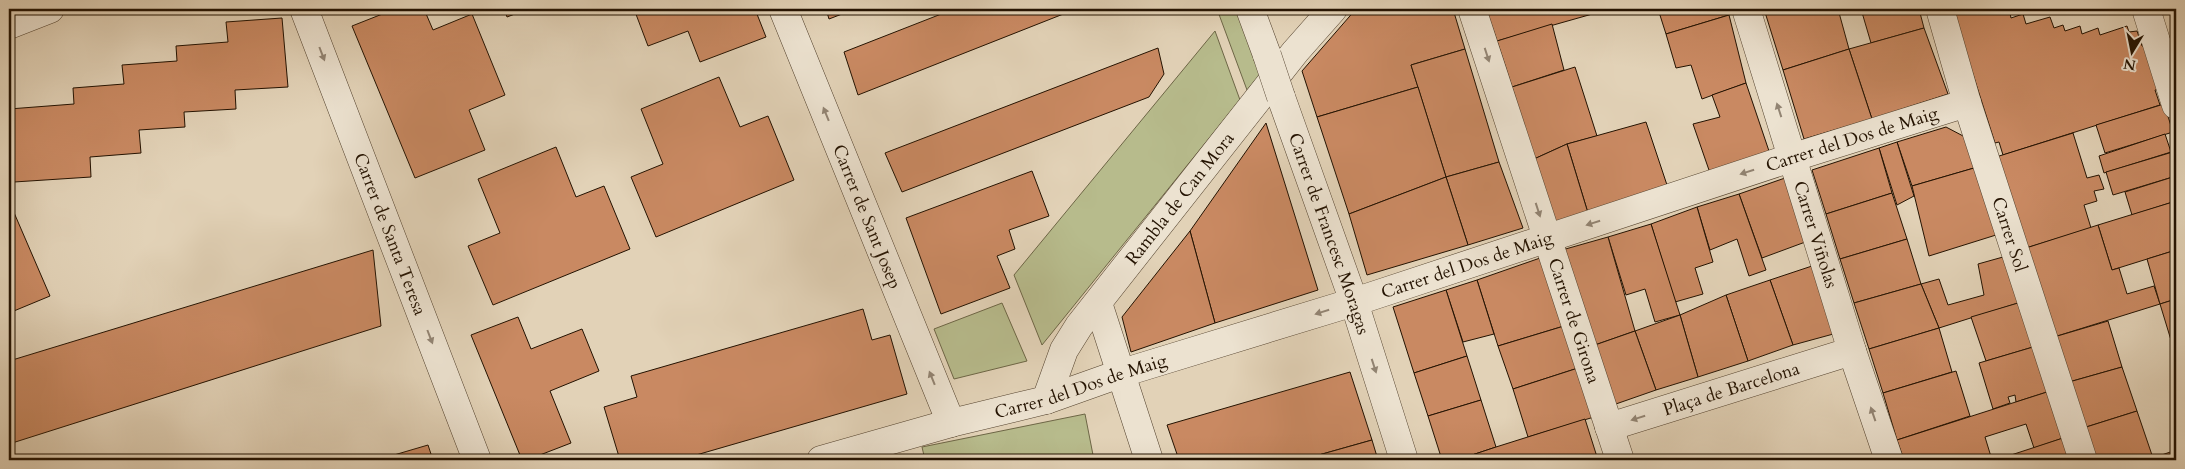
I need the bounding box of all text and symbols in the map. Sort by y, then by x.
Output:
north arrow [2108,28,2158,78]
one-way arrow [318,47,326,62]
one-way arrow [1484,48,1492,63]
text: N [2122,54,2137,75]
street label: Carrer del Dos de Maig [1762,100,1942,178]
one-way arrow [1774,103,1782,118]
one-way arrow [822,106,830,121]
street label: Rambla de Can Mora [1119,127,1240,270]
street label: Carrer de Francesc Moragas [1282,129,1376,338]
street label: Carrer de Sant Josep [827,140,908,293]
street label: Carrer de Santa Teresa [348,149,433,319]
one-way arrow [1740,169,1755,176]
street label: Carrer Viñolas [1787,178,1844,291]
street label: Carrer Sol [1986,194,2034,276]
one-way arrow [1534,202,1542,217]
one-way arrow [1585,219,1600,227]
street label: Carrer del Dos de Maig [1378,225,1557,305]
street label: Carrer de Girona [1542,255,1607,387]
one-way arrow [1315,308,1330,316]
one-way arrow [426,330,434,345]
street label: Carrer del Dos de Maig [992,347,1171,425]
street label: Plaça de Barcelona [1660,356,1803,422]
one-way arrow [1370,358,1378,373]
one-way arrow [928,371,936,385]
one-way arrow [1869,406,1877,421]
one-way arrow [1631,415,1646,422]

